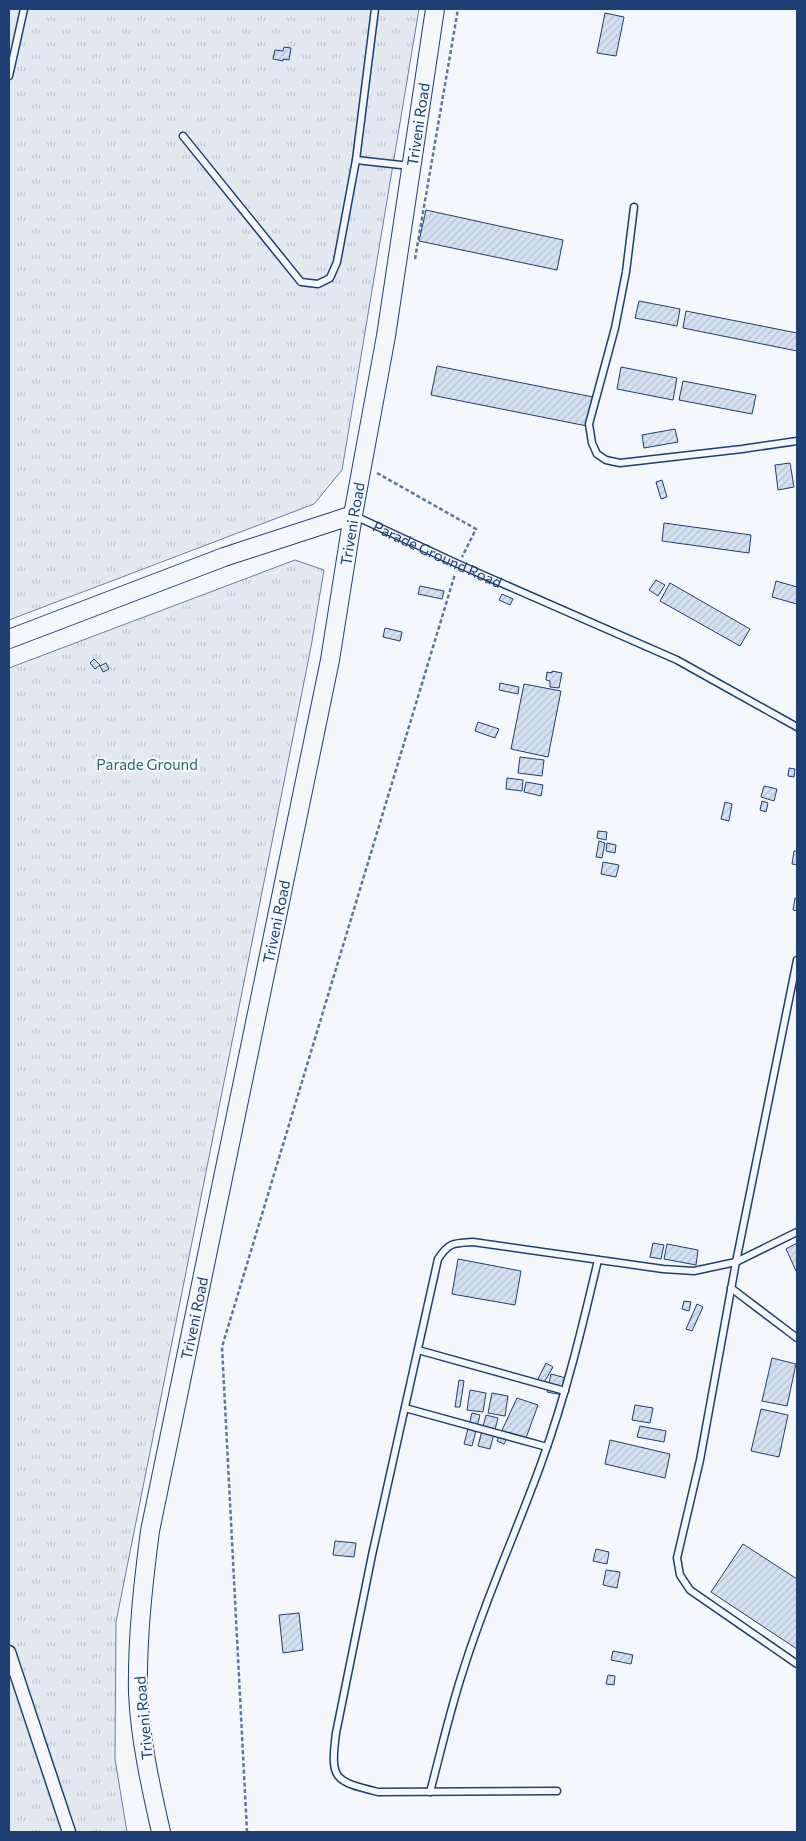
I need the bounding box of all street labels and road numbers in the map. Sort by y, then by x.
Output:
street label: Triveni Road [403,81,433,167]
street label: Triveni Road [336,481,368,567]
street label: Parade Ground Road [370,517,505,591]
street label: Triveni Road [259,879,293,964]
street label: Triveni Road [177,1275,211,1361]
street label: Triveni Road [130,1675,156,1761]

